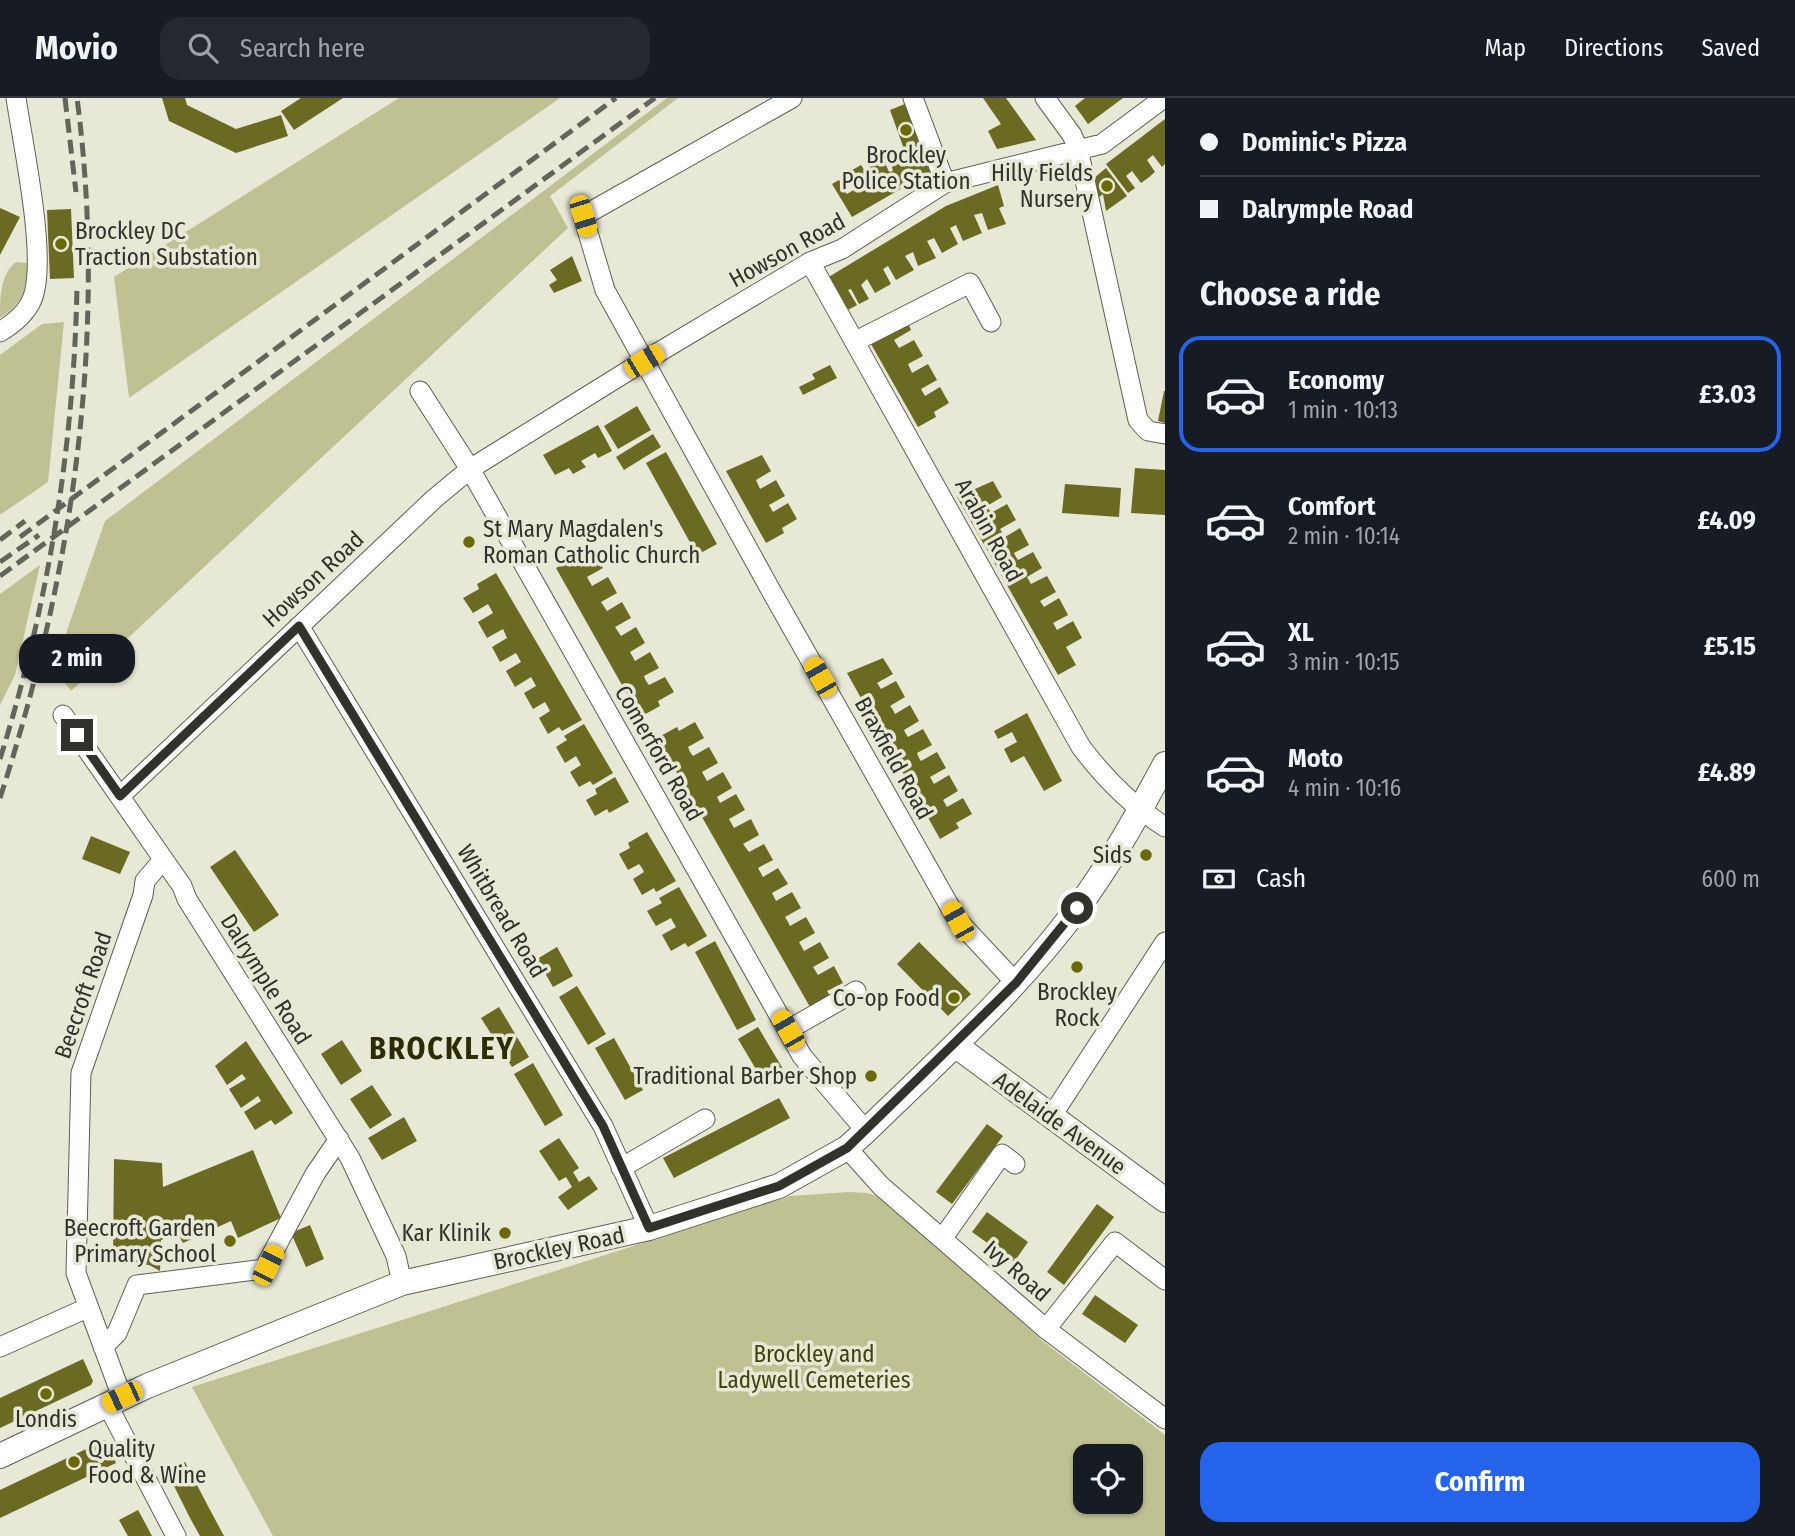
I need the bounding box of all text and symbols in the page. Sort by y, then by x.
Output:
search box [160,17,650,80]
text: Movio [35,28,118,68]
icon: search [184,29,222,67]
text: Search here [240,33,365,64]
text: Map [1485,34,1526,62]
text: Directions [1564,34,1663,62]
text: Saved [1701,34,1760,62]
marker: Brockley Police Station [898,122,914,138]
text: Dominic's Pizza [1242,127,1407,158]
place label: Brockley Police Station [841,141,971,195]
place label: Hilly Fields Nursery [991,159,1094,213]
marker: Hilly Fields Nursery [1099,178,1115,194]
car [567,193,600,239]
text: Dalrymple Road [1242,194,1413,225]
street label: Howson Road [724,207,850,293]
place label: Brockley DC Traction Substation [75,217,258,271]
marker: Brockley DC Traction Substation [53,236,69,252]
text: Choose a ride [1200,275,1381,313]
car [621,341,668,381]
icon: car [1204,363,1267,426]
text: Economy [1288,365,1384,396]
text: £3.03 [1699,379,1756,410]
text: 1 min · 10:13 [1288,396,1398,424]
street label: Arabin Road [949,473,1029,587]
icon: car [1204,489,1267,552]
text: Comfort [1288,491,1376,522]
text: £4.09 [1697,505,1756,536]
place label: St Mary Magdalen's Roman Catholic Church [483,515,700,569]
text: 2 min · 10:14 [1288,522,1400,550]
street label: Howson Road [257,525,369,633]
marker: St Mary Magdalen's Roman Catholic Church [461,534,477,550]
icon: car [1204,615,1267,678]
text: XL [1288,617,1314,648]
text: £5.15 [1704,631,1756,662]
callout: 2 min [19,634,135,682]
text: 2 min [52,644,103,672]
text: 3 min · 10:15 [1288,648,1399,676]
car [801,654,840,700]
street label: Comerford Road [609,680,709,826]
street label: Braxfield Road [849,692,939,824]
route end [61,719,93,751]
icon: car [1204,741,1267,804]
text: Moto [1288,743,1343,774]
text: £4.89 [1698,757,1756,788]
text: 4 min · 10:16 [1288,774,1401,802]
street label: Whitbread Road [451,839,553,983]
place label: Sids [1093,841,1132,869]
marker: Sids [1138,847,1154,863]
icon: cash [1200,860,1238,898]
text: Cash [1256,863,1306,894]
text: 600 m [1702,865,1760,893]
route start [1061,892,1093,924]
car [939,898,978,944]
street label: Dalrymple Road [215,908,317,1050]
street label: Beecroft Road [48,928,118,1062]
marker: Brockley Rock [1069,959,1085,975]
place label: Brockley Rock [1037,978,1118,1032]
place label: Co-op Food [833,984,940,1012]
marker: Co-op Food [946,990,962,1006]
car [769,1007,808,1053]
district label: BROCKLEY [369,1031,515,1067]
place label: Traditional Barber Shop [634,1062,857,1090]
street label: Adelaide Avenue [988,1066,1132,1180]
marker: Traditional Barber Shop [863,1068,879,1084]
place label: Beecroft Garden Primary School [64,1214,216,1268]
place label: Kar Klinik [402,1219,491,1247]
street label: Brockley Road [491,1220,627,1276]
marker: Kar Klinik [497,1225,513,1241]
marker: Beecroft Garden Primary School [222,1233,238,1249]
street label: Ivy Road [978,1234,1056,1308]
car [250,1242,287,1288]
park label: Brockley and Ladywell Cemeteries [717,1340,911,1394]
car [99,1379,146,1415]
marker: Londis [38,1386,54,1402]
place label: Londis [15,1405,77,1433]
place label: Quality Food & Wine [88,1435,206,1489]
button: Confirm [1200,1442,1760,1522]
map controls [1073,1444,1143,1514]
button: locate [1073,1444,1143,1514]
marker: Quality Food & Wine [66,1454,82,1470]

